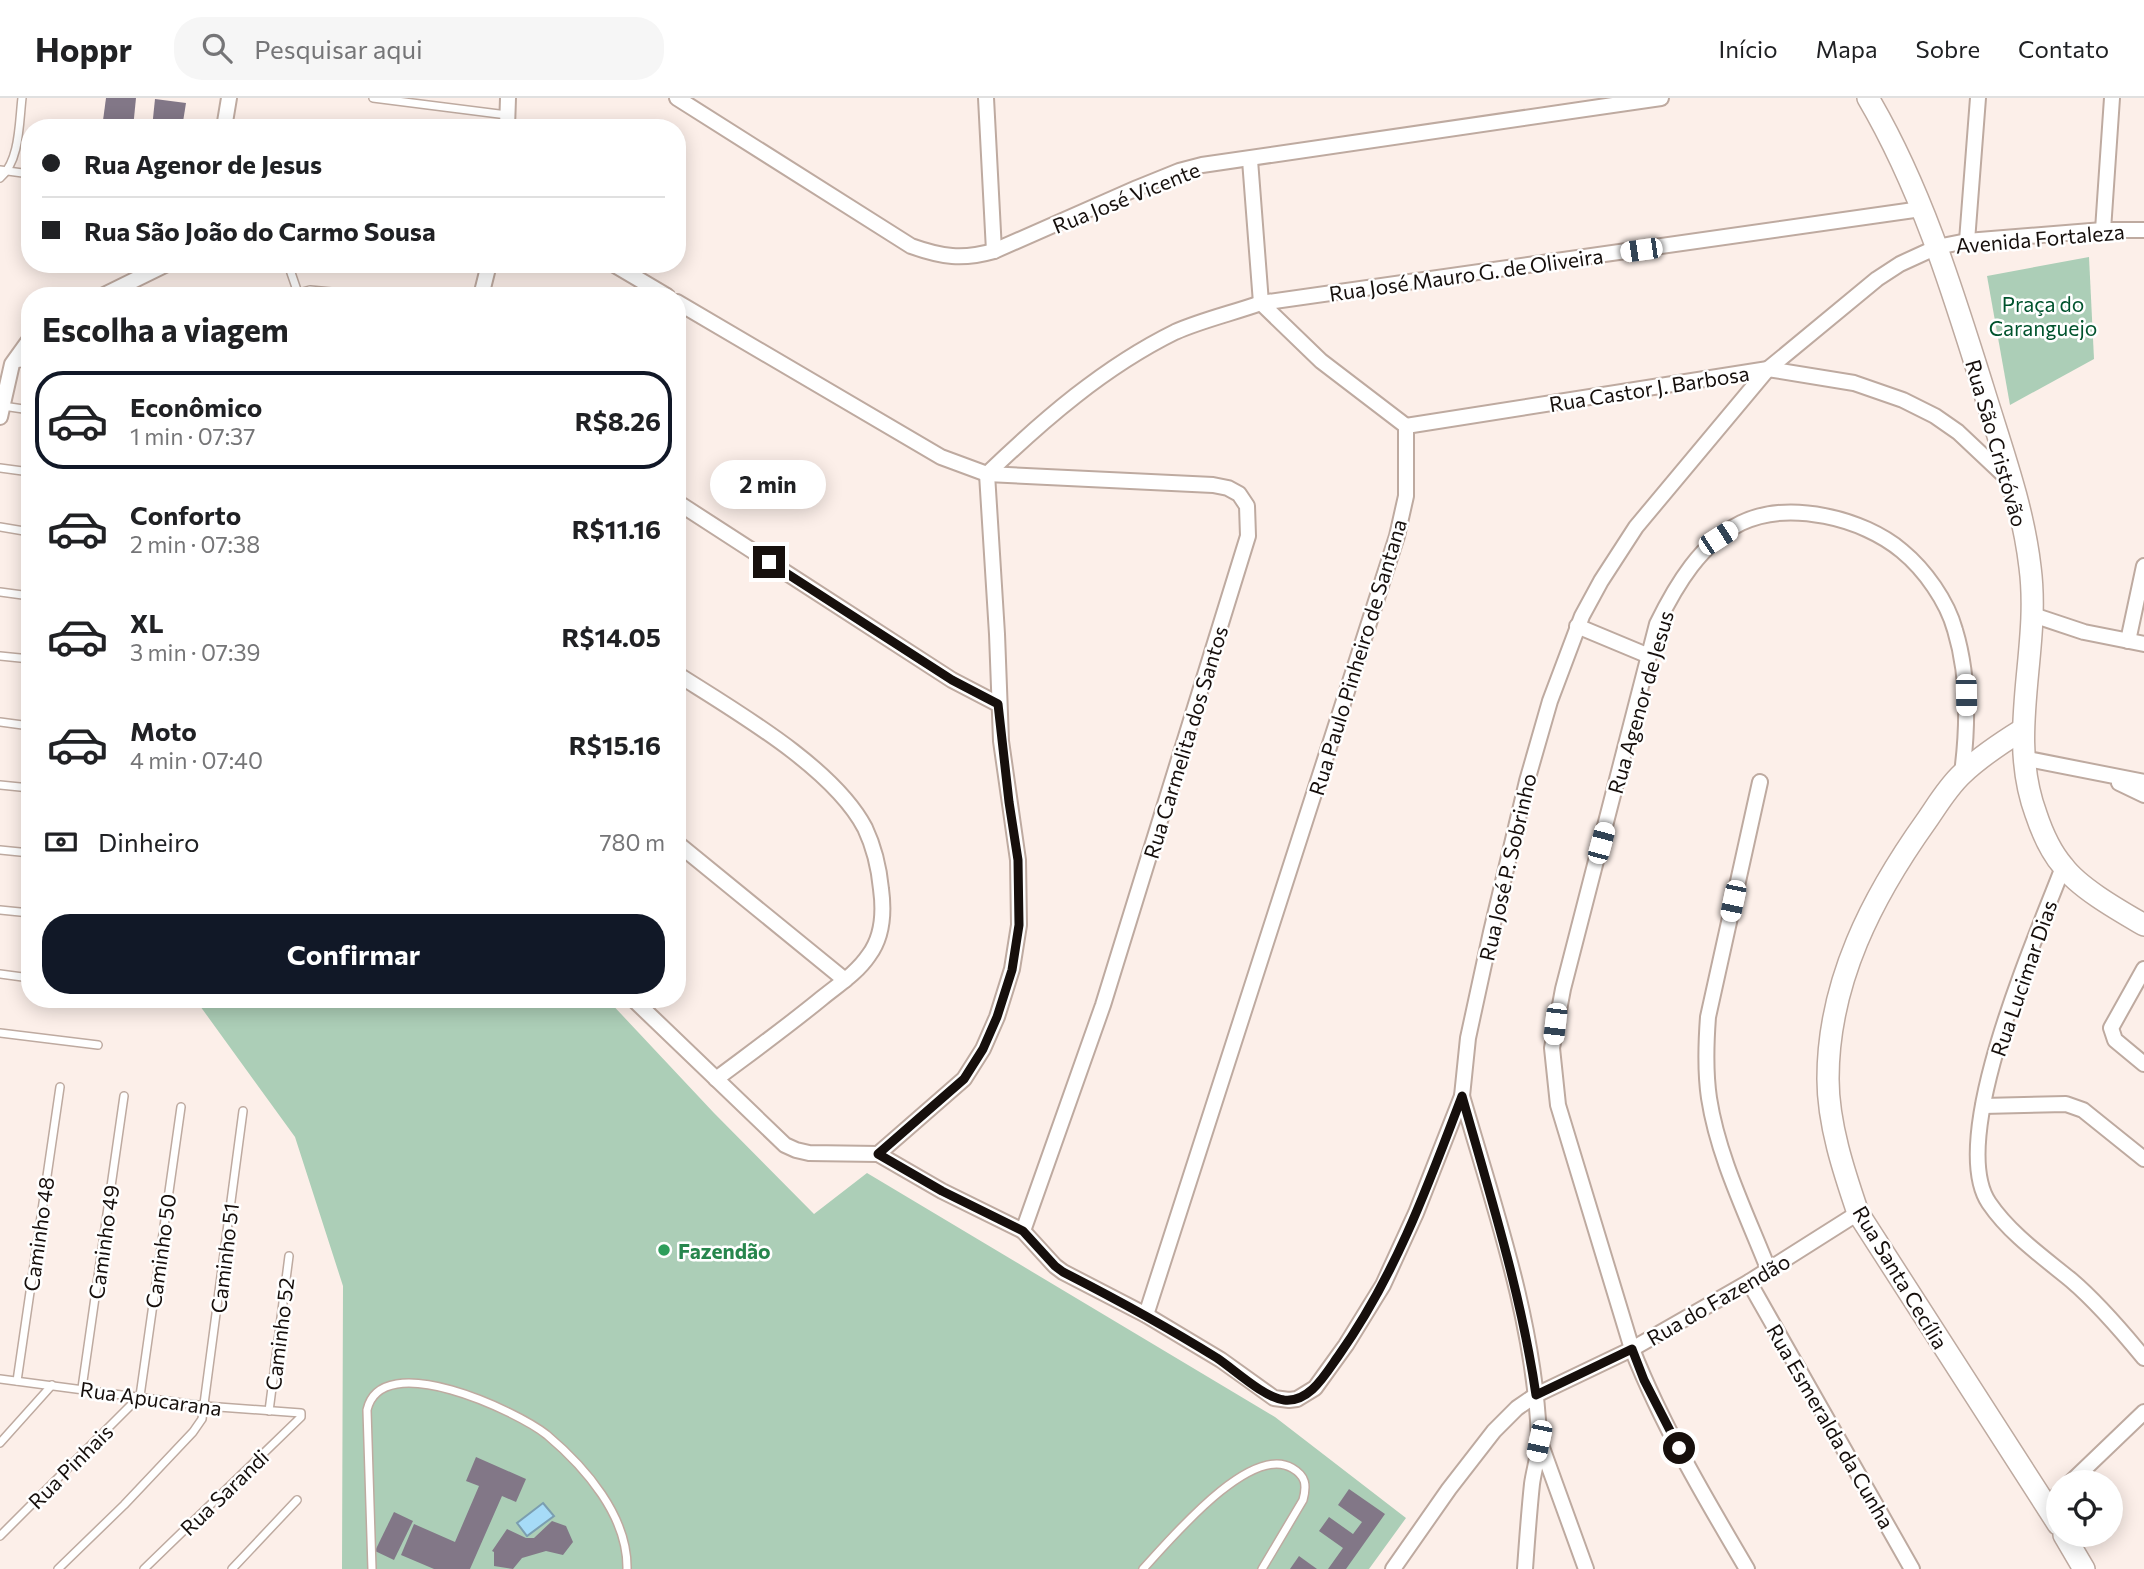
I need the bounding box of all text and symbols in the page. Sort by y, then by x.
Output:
search box [174,17,664,80]
text: Hoppr [35,28,132,69]
icon: search [198,29,236,67]
text: Pesquisar aqui [254,33,423,64]
text: Início [1719,34,1778,63]
text: Mapa [1816,34,1878,63]
text: Sobre [1916,34,1980,63]
text: Contato [2018,34,2109,63]
text: Rua Agenor de Jesus [84,148,322,179]
street label: Rua José Vicente [1049,156,1203,238]
text: Rua São João do Carmo Sousa [84,215,436,246]
street label: Avenida Fortaleza [1954,218,2126,258]
car [1619,237,1664,263]
street label: Rua José Mauro G. de Oliveira [1327,242,1605,306]
park label: Praça do Caranguejo [1989,291,2097,340]
text: Escolha a viagem [42,309,289,349]
street label: Rua São Cristóvão [1961,357,2033,529]
street label: Rua Castor J. Barbosa [1547,360,1751,416]
icon: car [46,389,109,452]
text: Econômico [130,391,262,422]
text: R$8.26 [575,405,661,436]
text: 1 min · 07:37 [130,422,255,450]
callout: 2 min [711,461,827,510]
text: 2 min [739,470,797,498]
icon: car [46,497,109,560]
text: Conforto [130,499,241,530]
text: R$11.16 [572,513,661,544]
street label: Rua Paulo Pinheiro de Santana [1303,516,1411,798]
car [1695,518,1742,558]
text: 2 min · 07:38 [130,530,260,558]
route end [753,546,785,578]
icon: car [46,605,109,668]
text: XL [130,607,164,638]
street label: Rua Agenor de Jesus [1602,608,1678,796]
text: R$14.05 [562,621,661,652]
street label: Rua Carmelita dos Santos [1138,623,1232,861]
text: 3 min · 07:39 [130,638,261,666]
car [1956,674,1977,716]
icon: car [46,713,109,776]
text: Moto [130,715,197,746]
text: R$15.16 [569,729,661,760]
text: 4 min · 07:40 [130,746,263,774]
street label: Rua José P. Sobrinho [1473,771,1541,963]
car [1586,820,1617,866]
icon: cash [42,823,80,861]
text: Dinheiro [98,826,200,857]
text: 780 m [599,828,665,856]
car [1719,878,1748,924]
street label: Rua Lucimar Dias [1985,897,2061,1059]
button: Confirmar [42,914,665,994]
car [1543,1002,1568,1046]
street label: Caminho 48 [18,1175,58,1293]
street label: Caminho 49 [83,1183,123,1301]
street label: Caminho 50 [140,1192,180,1310]
street label: Rua Santa Cecília [1848,1201,1954,1353]
street label: Caminho 51 [205,1202,243,1314]
place label: Fazendão [678,1238,771,1263]
marker: Fazendão [656,1242,672,1258]
street label: Rua do Fazendão [1642,1248,1794,1350]
street label: Caminho 52 [260,1276,298,1392]
street label: Rua Esmeralda da Cunha [1762,1319,1900,1533]
street label: Rua Apucarana [79,1376,223,1420]
car [1525,1418,1554,1464]
street label: Rua Pinhais [23,1419,117,1513]
route start [1663,1432,1695,1464]
street label: Rua Sarandi [175,1444,273,1540]
map controls [2046,1470,2123,1547]
button: locate [2046,1470,2123,1547]

